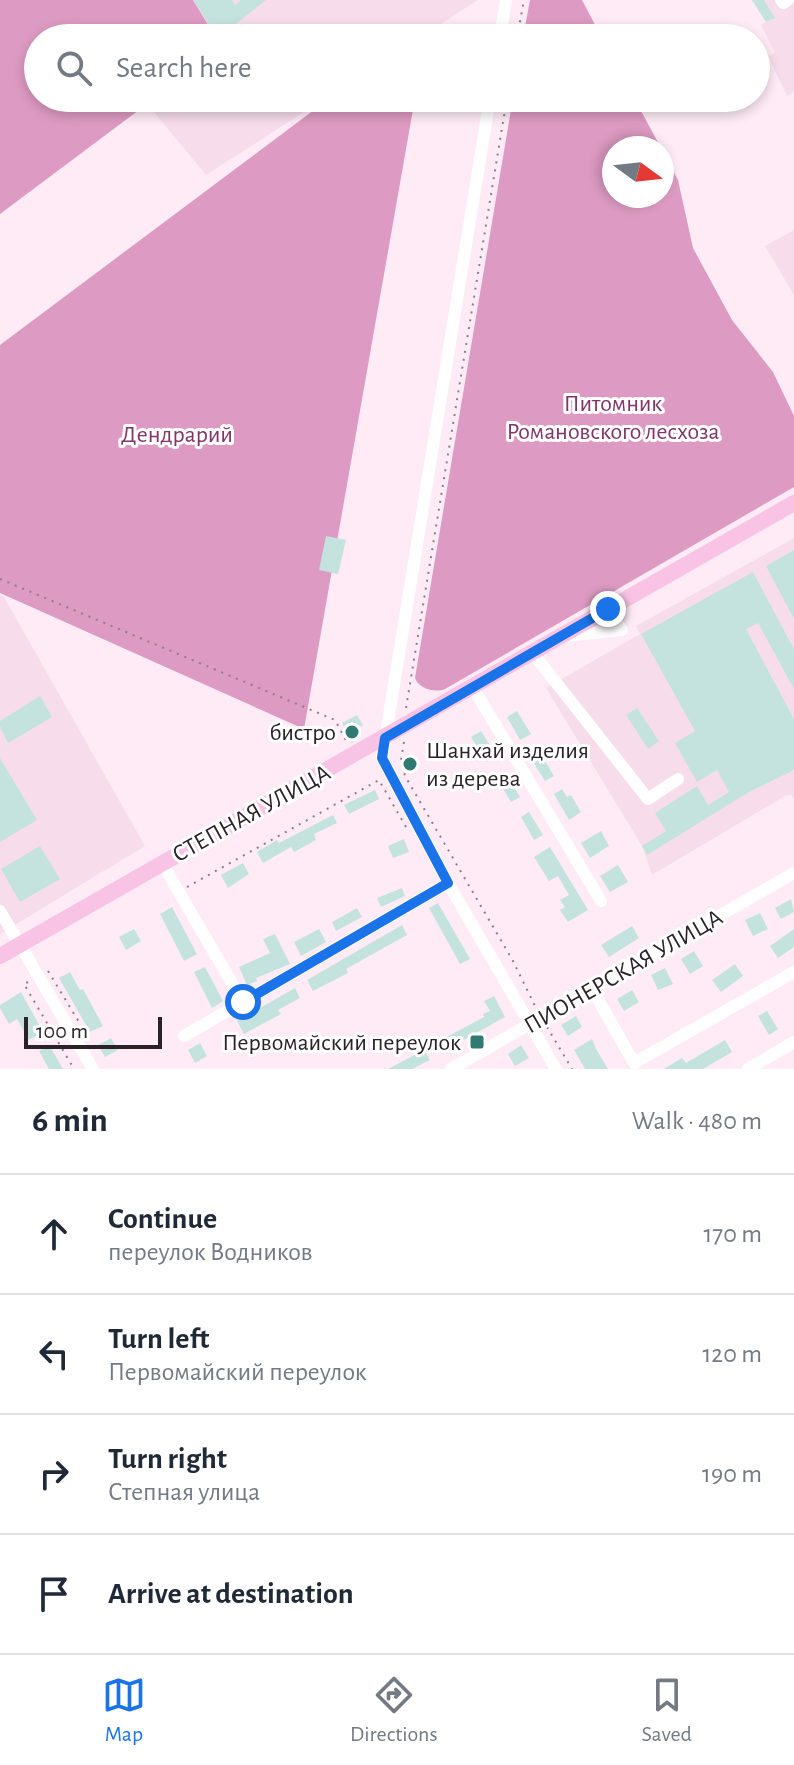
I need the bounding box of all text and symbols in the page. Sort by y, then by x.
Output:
search box [24,24,770,112]
icon: search [52,46,96,90]
text: Search here [116,53,252,83]
north arrow [602,136,674,208]
park label: Питомник Романовского лесхоза [506,392,720,444]
park label: Дендрарий [121,423,233,447]
route end [590,591,626,627]
place label: бистро [269,721,336,745]
marker: бистро [343,723,361,741]
place label: Шанхай изделия из дерева [426,739,589,791]
marker: Шанхай изделия из дерева [401,755,419,773]
street label: СТЕПНАЯ УЛИЦА [168,761,335,867]
street label: ПИОНЕРСКАЯ УЛИЦА [520,905,727,1038]
route start [225,984,261,1020]
scale bar [24,1013,162,1049]
text: 100 m [36,1020,88,1042]
place label: Первомайский переулок [222,1031,461,1055]
marker: Первомайский переулок [468,1033,486,1051]
text: 6 min [32,1104,108,1138]
text: Walk · 480 m [632,1108,762,1134]
text: Continue [108,1204,217,1234]
icon: ahead [32,1212,76,1256]
text: 170 m [703,1221,762,1247]
text: переулок Водников [108,1239,313,1265]
text: Turn left [108,1324,209,1354]
icon: left [32,1332,76,1376]
text: 120 m [702,1341,762,1367]
text: Первомайский переулок [108,1359,367,1385]
text: Turn right [108,1444,227,1474]
icon: right [32,1452,76,1496]
text: 190 m [702,1461,762,1487]
text: Степная улица [108,1479,260,1505]
icon: arrive [32,1572,76,1616]
text: Arrive at destination [108,1579,354,1609]
tab: Map [102,1673,146,1747]
tab: Directions [350,1673,438,1747]
tab: Saved [642,1673,692,1747]

